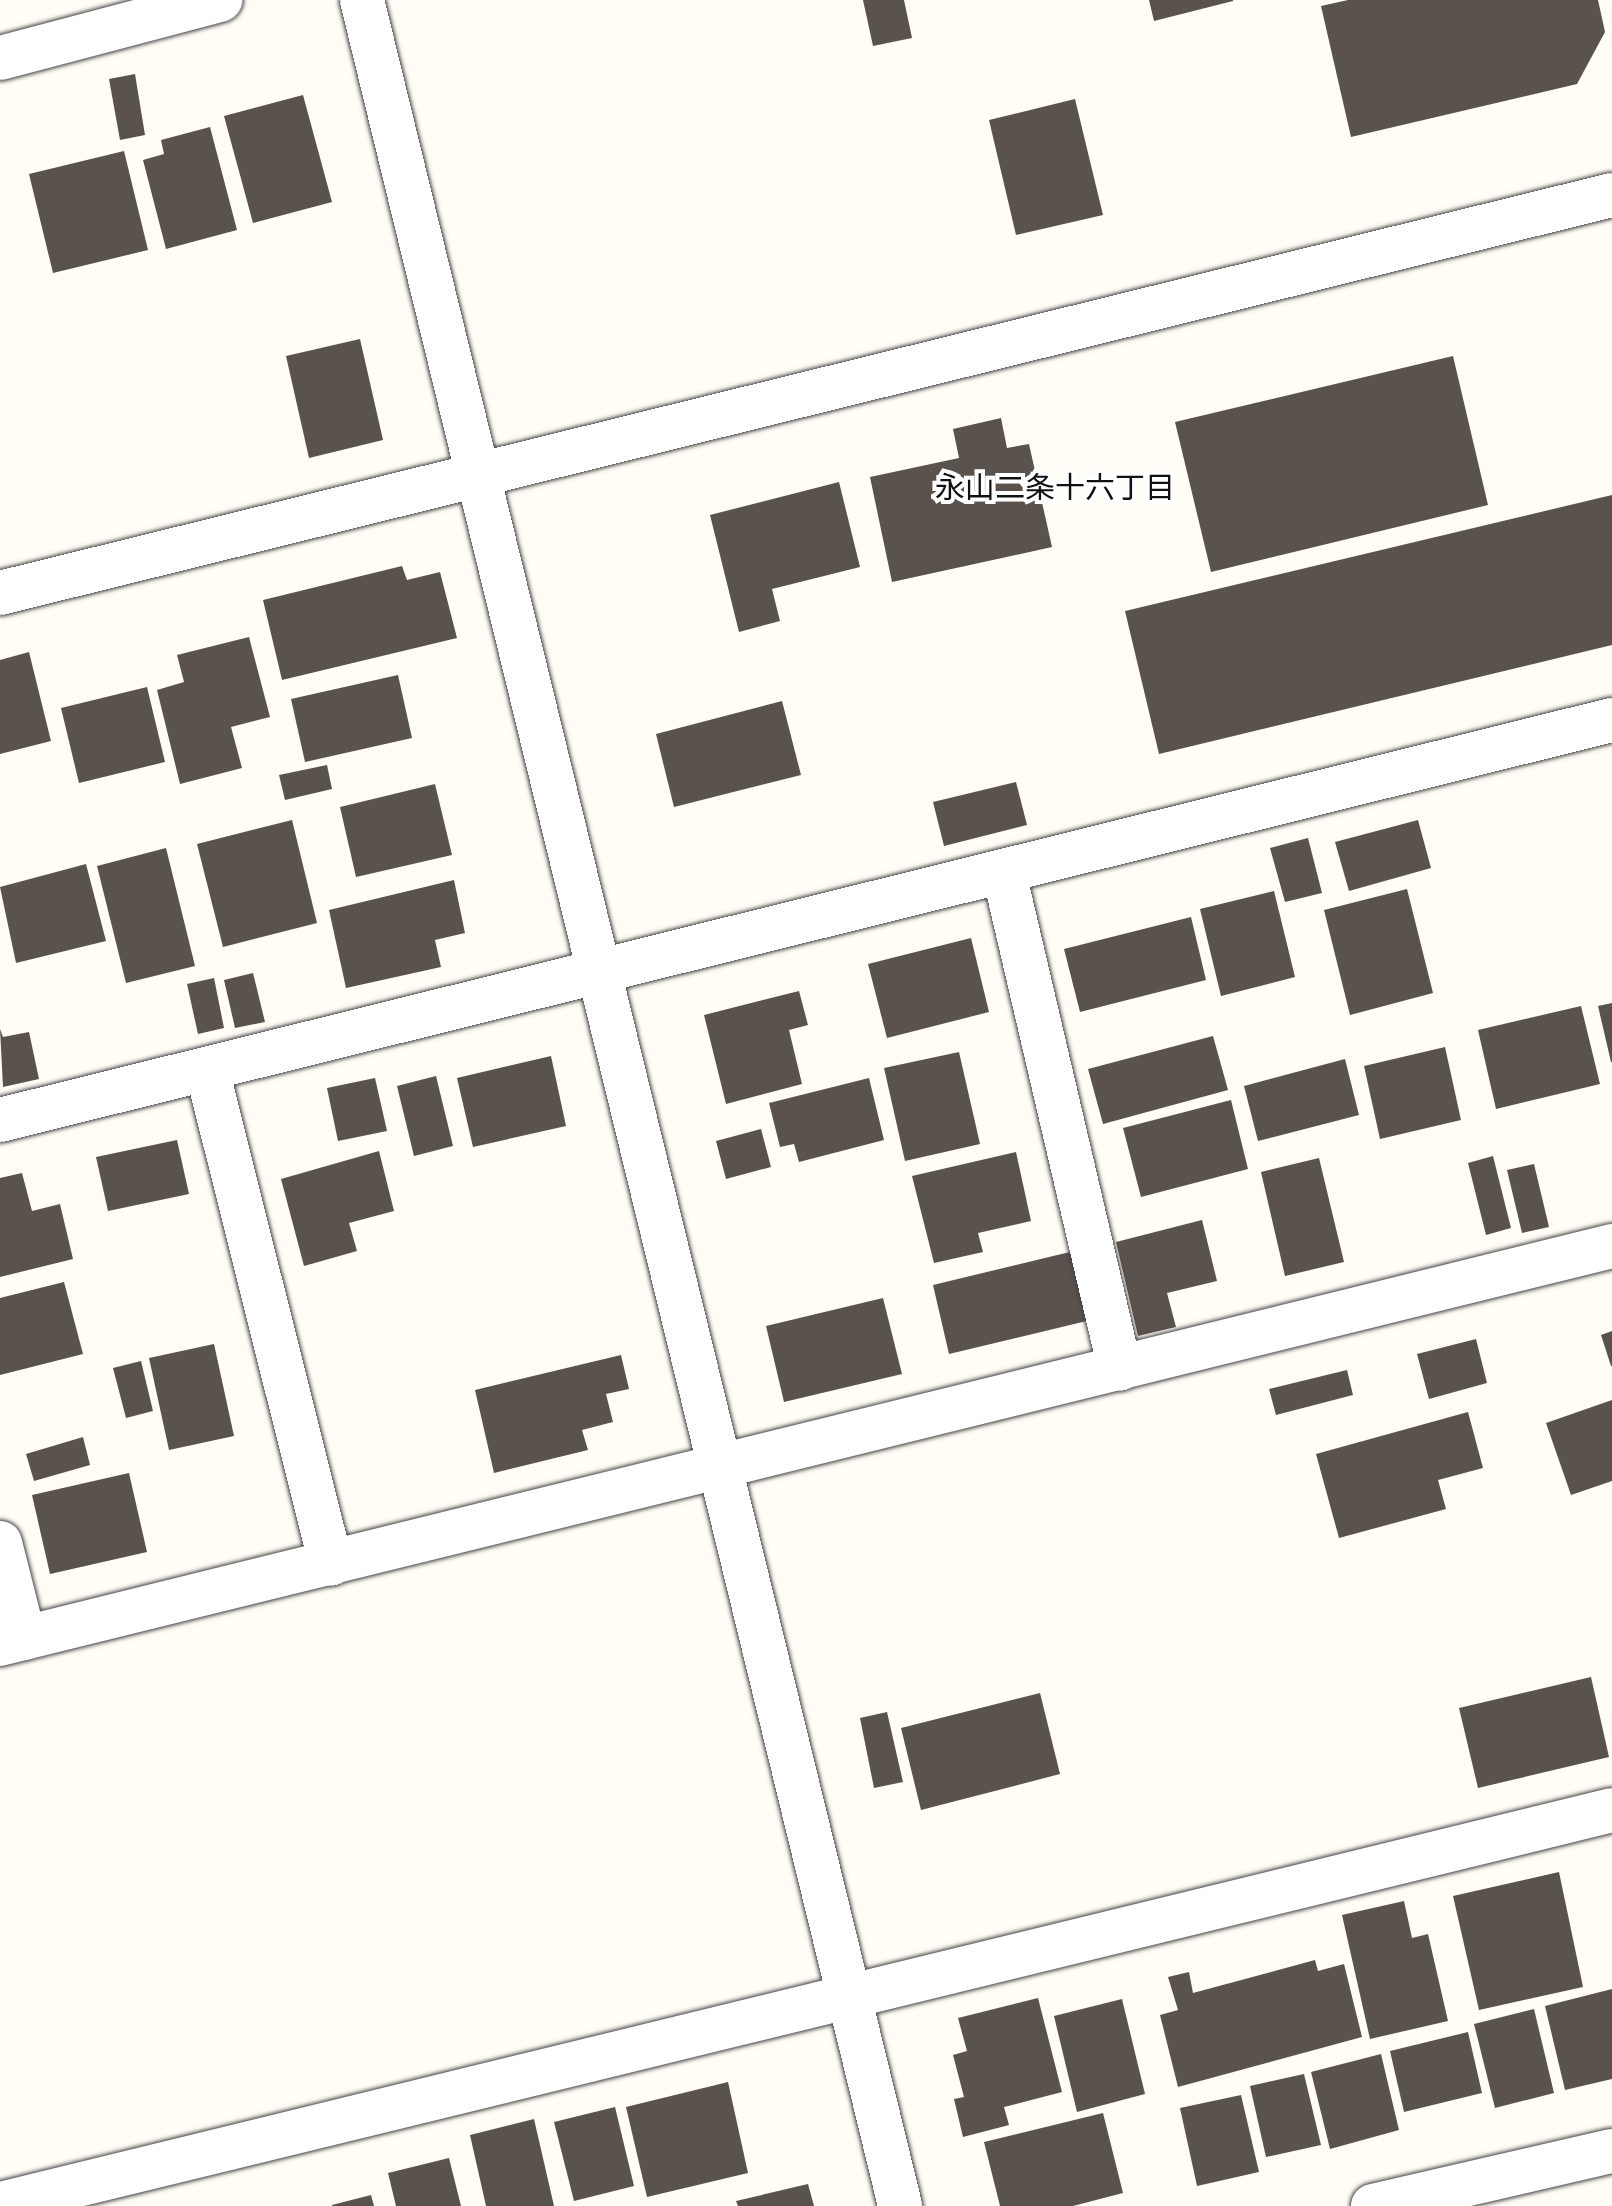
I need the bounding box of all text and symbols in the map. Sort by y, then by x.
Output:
district label: 永山二条十六丁目 [935,469,1175,505]

